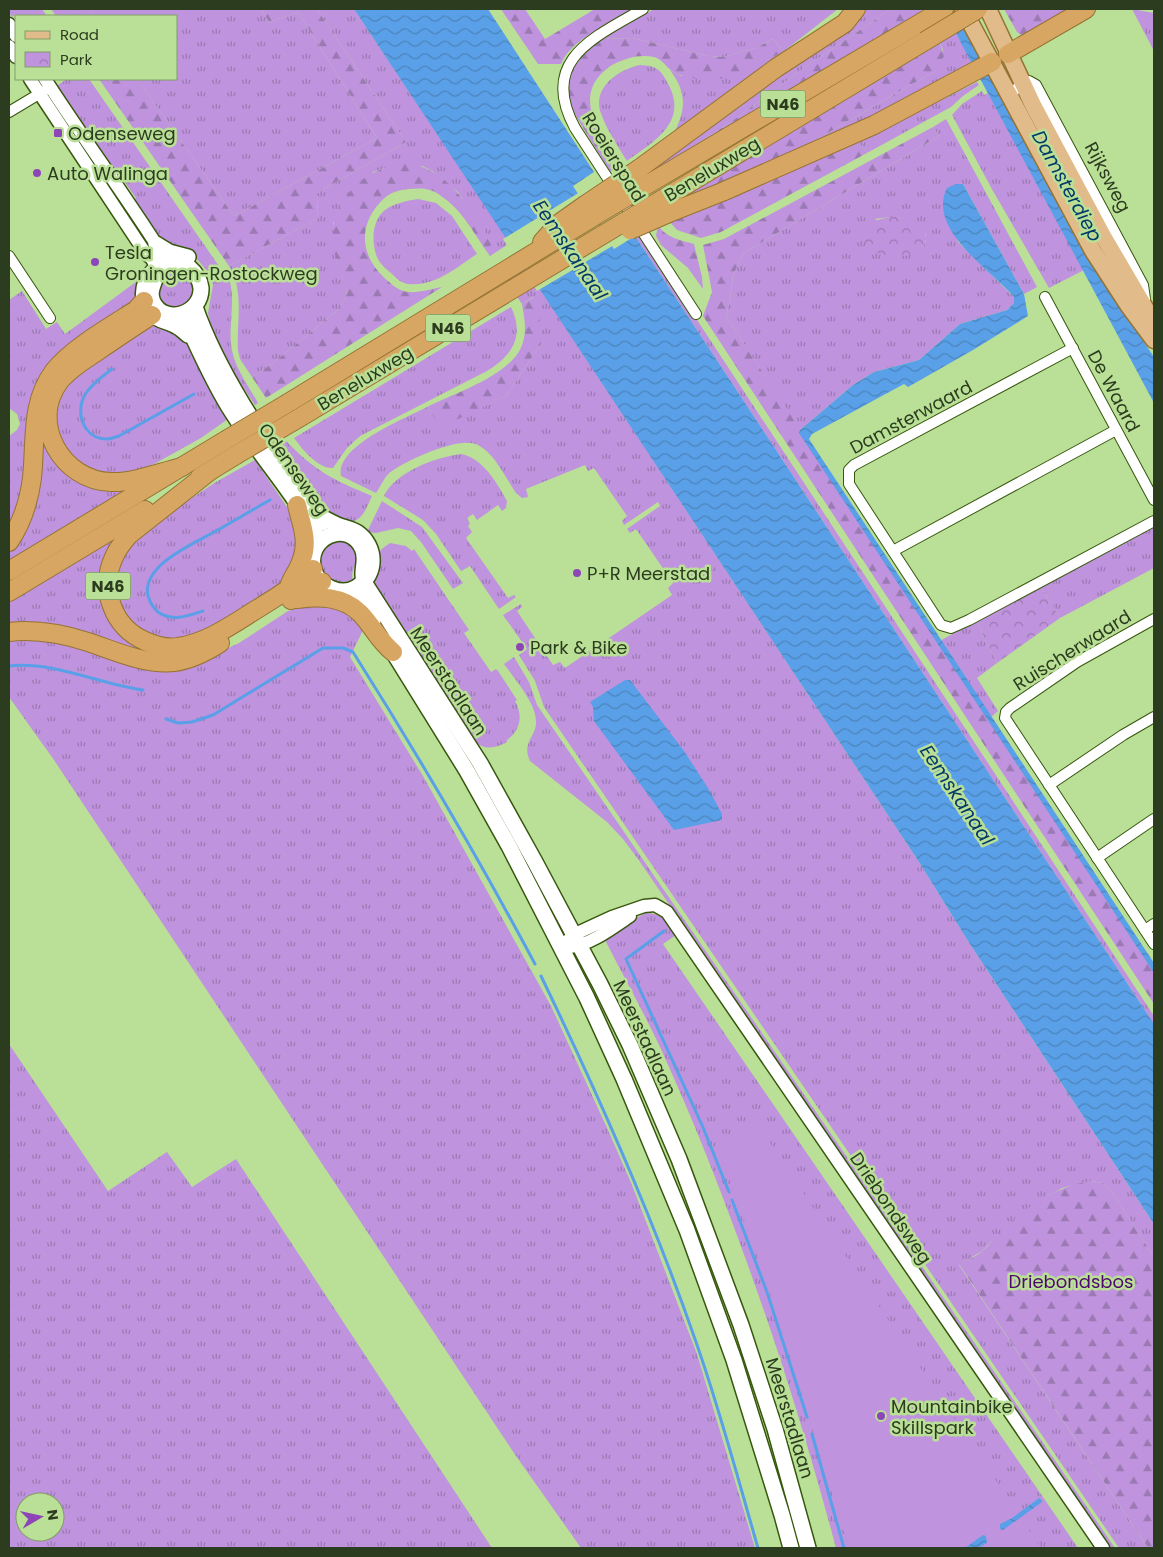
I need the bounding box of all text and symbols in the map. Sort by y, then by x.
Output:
legend [15,15,178,80]
text: Road [60,24,99,45]
text: Park [60,49,92,70]
road number: N46 [760,90,806,118]
street label: Roeierspad [576,107,652,207]
place label: Odenseweg [68,121,176,146]
water label: Damsterdiep [1025,125,1109,247]
marker: Odenseweg [52,127,64,139]
street label: Beneluxweg [659,131,765,207]
street label: Rijksweg [1079,137,1137,217]
place label: Auto Walinga [47,161,168,186]
marker: Auto Walinga [31,167,43,179]
water label: Eemskanaal [526,194,614,306]
place label: Tesla Groningen-Rostockweg [105,240,318,286]
marker: Tesla Groningen-Rostockweg [89,256,101,268]
road number: N46 [426,314,470,342]
street label: Beneluxweg [312,340,418,416]
street label: De Waard [1082,346,1146,436]
street label: Damsterwaard [845,374,977,460]
street label: Odenseweg [253,418,335,520]
place label: P+R Meerstad [587,561,710,586]
marker: P+R Meerstad [571,567,583,579]
road number: N46 [86,572,130,600]
street label: Ruischerwaard [1008,604,1136,696]
street label: Meerstadlaan [404,622,494,740]
place label: Park & Bike [530,635,627,660]
marker: Park & Bike [514,641,526,653]
water label: Eemskanaal [913,739,1001,851]
street label: Meerstadlaan [607,976,683,1100]
street label: Driebondsweg [844,1147,938,1269]
park label: Driebondsbos [1009,1269,1133,1294]
street label: Meerstadlaan [760,1355,820,1481]
place label: Mountainbike Skillspark [891,1394,1013,1440]
marker: Mountainbike Skillspark [875,1410,887,1422]
north arrow [15,1492,65,1542]
text: N [42,1508,64,1522]

